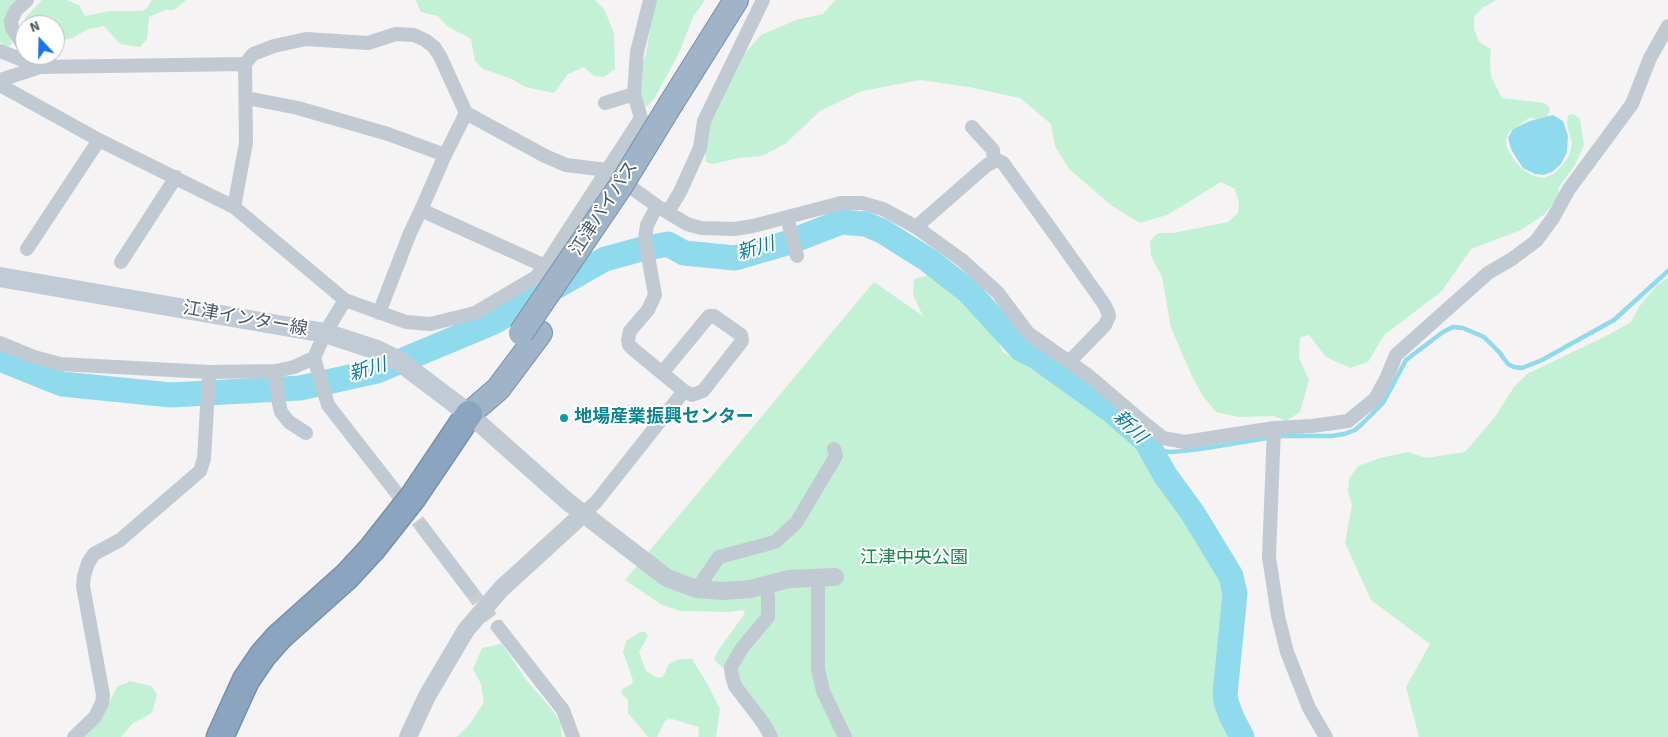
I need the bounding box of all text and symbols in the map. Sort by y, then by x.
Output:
north arrow [15,15,65,65]
text: N [27,16,43,38]
street label: 江津バイパス [567,158,643,260]
water label: 新川 [735,234,777,266]
street label: 江津インター線 [181,298,309,342]
water label: 新川 [347,355,389,387]
place label: 地場産業振興センター [574,407,754,429]
water label: 新川 [1107,407,1151,449]
marker: 地場産業振興センター [558,412,570,424]
park label: 江津中央公園 [860,548,968,570]

